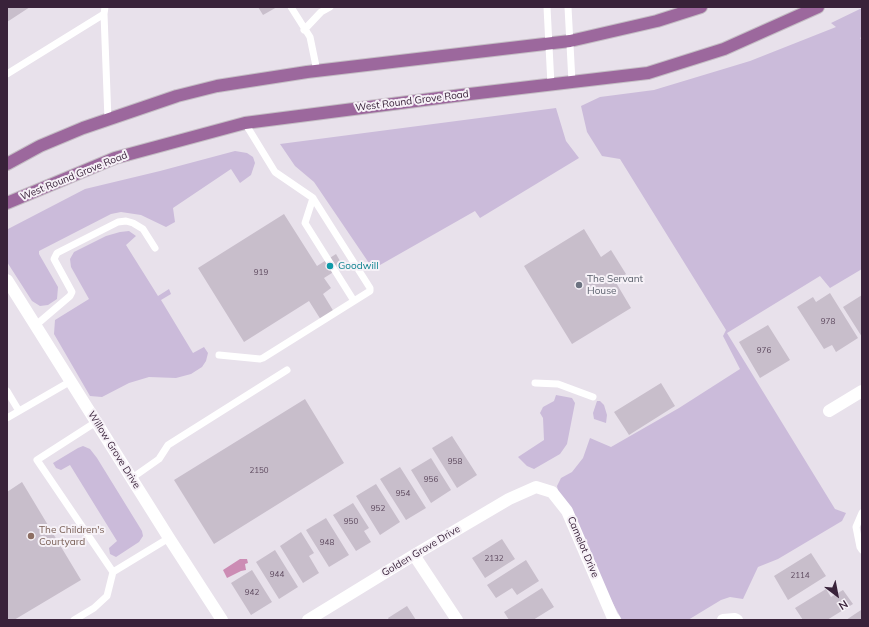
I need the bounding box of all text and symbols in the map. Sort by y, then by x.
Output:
street label: West Round Grove Road [355,88,469,114]
street label: West Round Grove Road [19,149,129,203]
place label: Goodwill [338,260,379,272]
marker: Goodwill [325,261,335,271]
house number: 919 [254,268,268,278]
place label: The Servant House [587,273,643,296]
marker: The Servant House [574,280,584,290]
house number: 978 [821,317,835,327]
house number: 976 [757,346,771,356]
street label: Willow Grove Drive [85,409,143,491]
house number: 958 [448,457,462,467]
house number: 2150 [249,466,269,476]
house number: 956 [424,475,438,485]
house number: 954 [396,489,410,499]
house number: 952 [371,504,385,514]
street label: Camelot Drive [565,515,601,579]
house number: 950 [344,517,358,527]
street label: Golden Grove Drive [380,523,462,579]
place label: The Children's Courtyard [39,524,104,548]
marker: The Children's Courtyard [26,531,36,541]
house number: 948 [320,538,334,548]
house number: 2132 [484,554,504,564]
house number: 944 [270,570,284,580]
house number: 2114 [790,571,810,581]
north arrow [817,575,857,615]
house number: 942 [245,588,259,598]
text: N [836,597,851,613]

